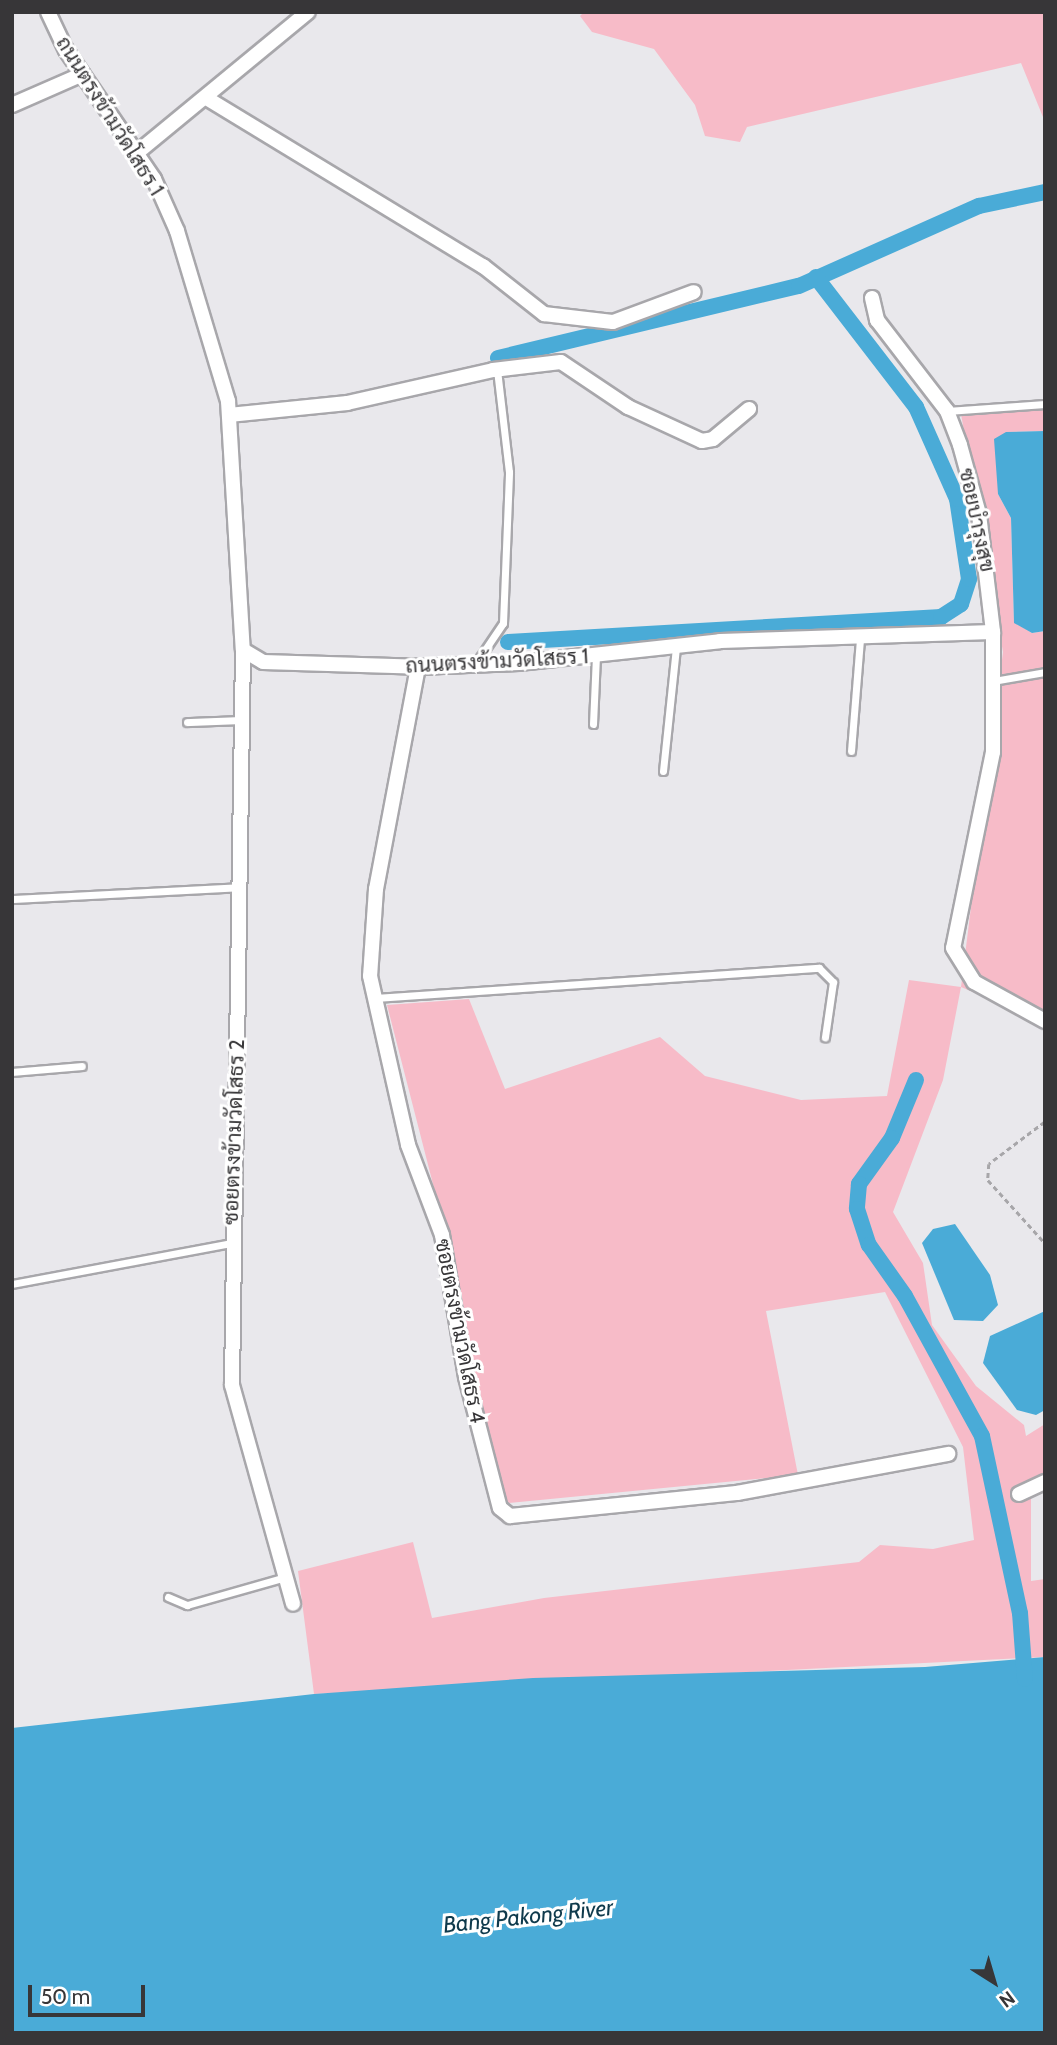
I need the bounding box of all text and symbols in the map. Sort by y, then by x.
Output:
street label: ถนนตรงข้ามวัดโสธร 1 [51,32,169,200]
street label: ซอยบำรุงสุข [954,466,1000,574]
street label: ถนนตรงข้ามวัดโสธร 1 [405,644,589,678]
street label: ซอยตรงข้ามวัดโสธร 2 [218,1039,250,1225]
street label: ซอยตรงข้ามวัดโสธร 4 [430,1237,490,1425]
water label: Bang Pakong River [442,1893,614,1939]
north arrow [959,1947,1029,2017]
scale bar [32,1972,149,2016]
text: 50 m [41,1984,90,2009]
text: N [995,1986,1019,2012]

